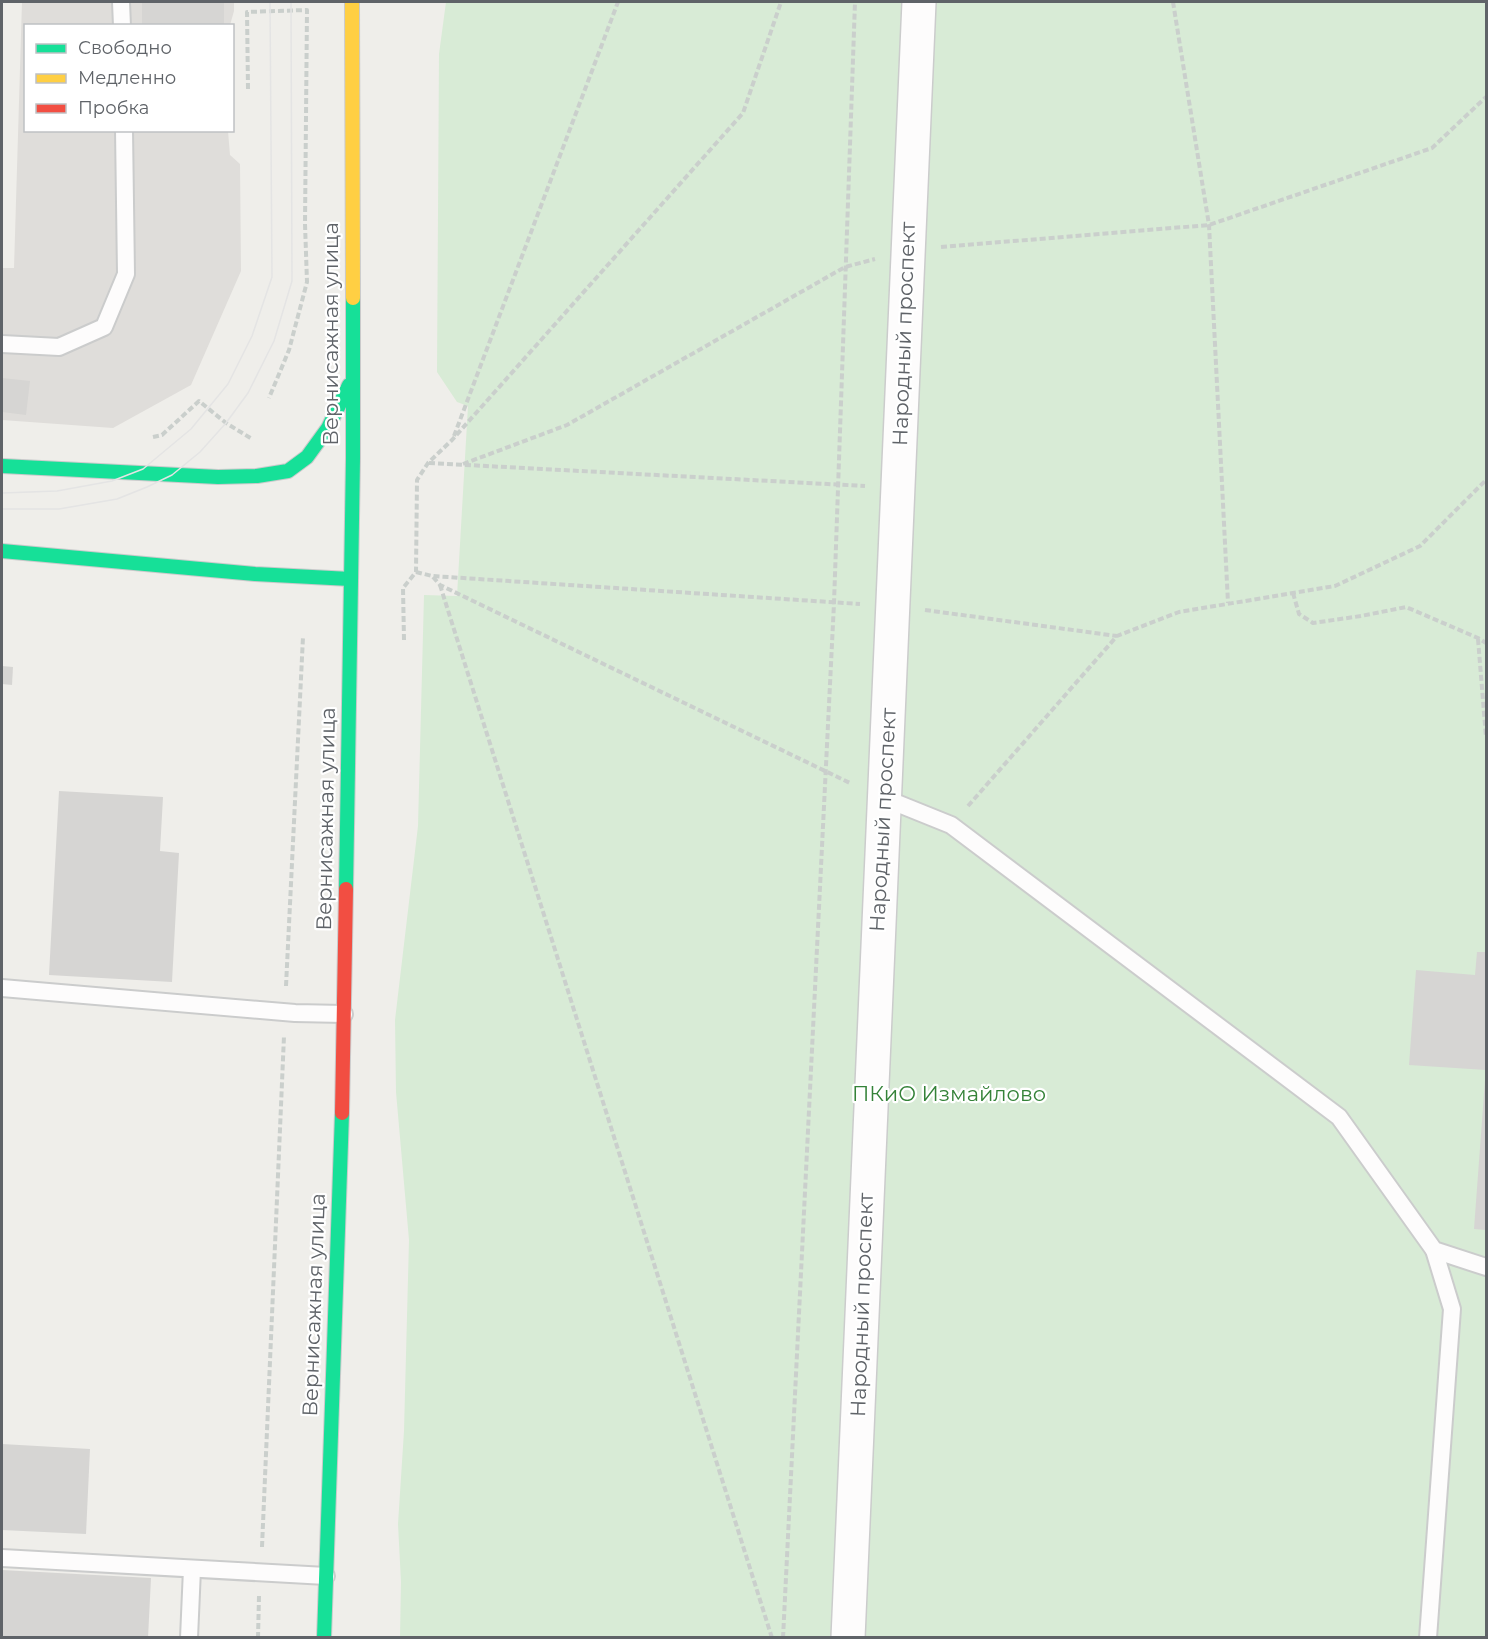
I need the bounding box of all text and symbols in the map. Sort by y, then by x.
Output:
legend [24,24,234,132]
text: Свободно [78,37,172,59]
text: Медленно [78,67,176,89]
text: Пробка [78,97,149,119]
street label: Народный проспект [887,221,920,446]
street label: Вернисажная улица [318,222,343,446]
street label: Вернисажная улица [311,707,340,931]
street label: Народный проспект [864,707,901,933]
park label: ПКиО Измайлово [852,1081,1046,1106]
street label: Народный проспект [845,1192,878,1417]
street label: Вернисажная улица [297,1193,330,1417]

